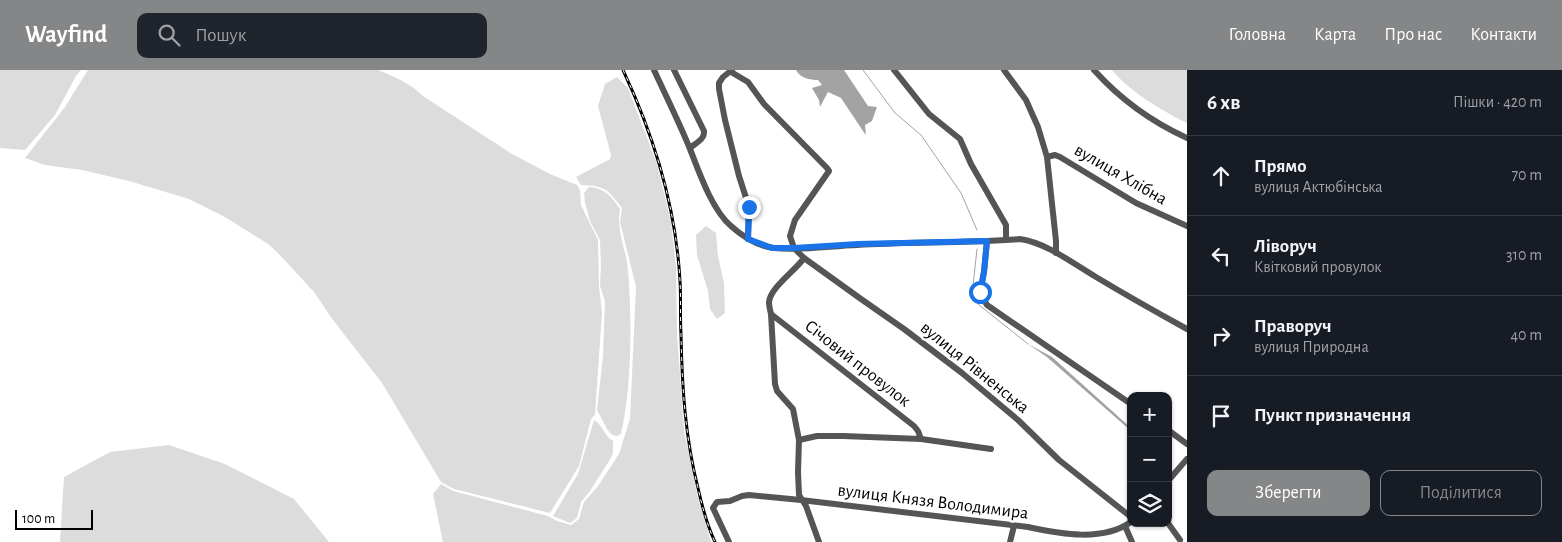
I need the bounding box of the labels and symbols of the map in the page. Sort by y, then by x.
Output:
street label: вулиця Хлібна [1071,140,1170,209]
route end [738,196,761,219]
route start [969,281,992,304]
street label: Січовий провулок [801,317,914,411]
street label: вулиця Рівненська [917,319,1032,417]
street label: вулиця Князя Володимира [836,481,1029,523]
scale bar [15,507,92,530]

